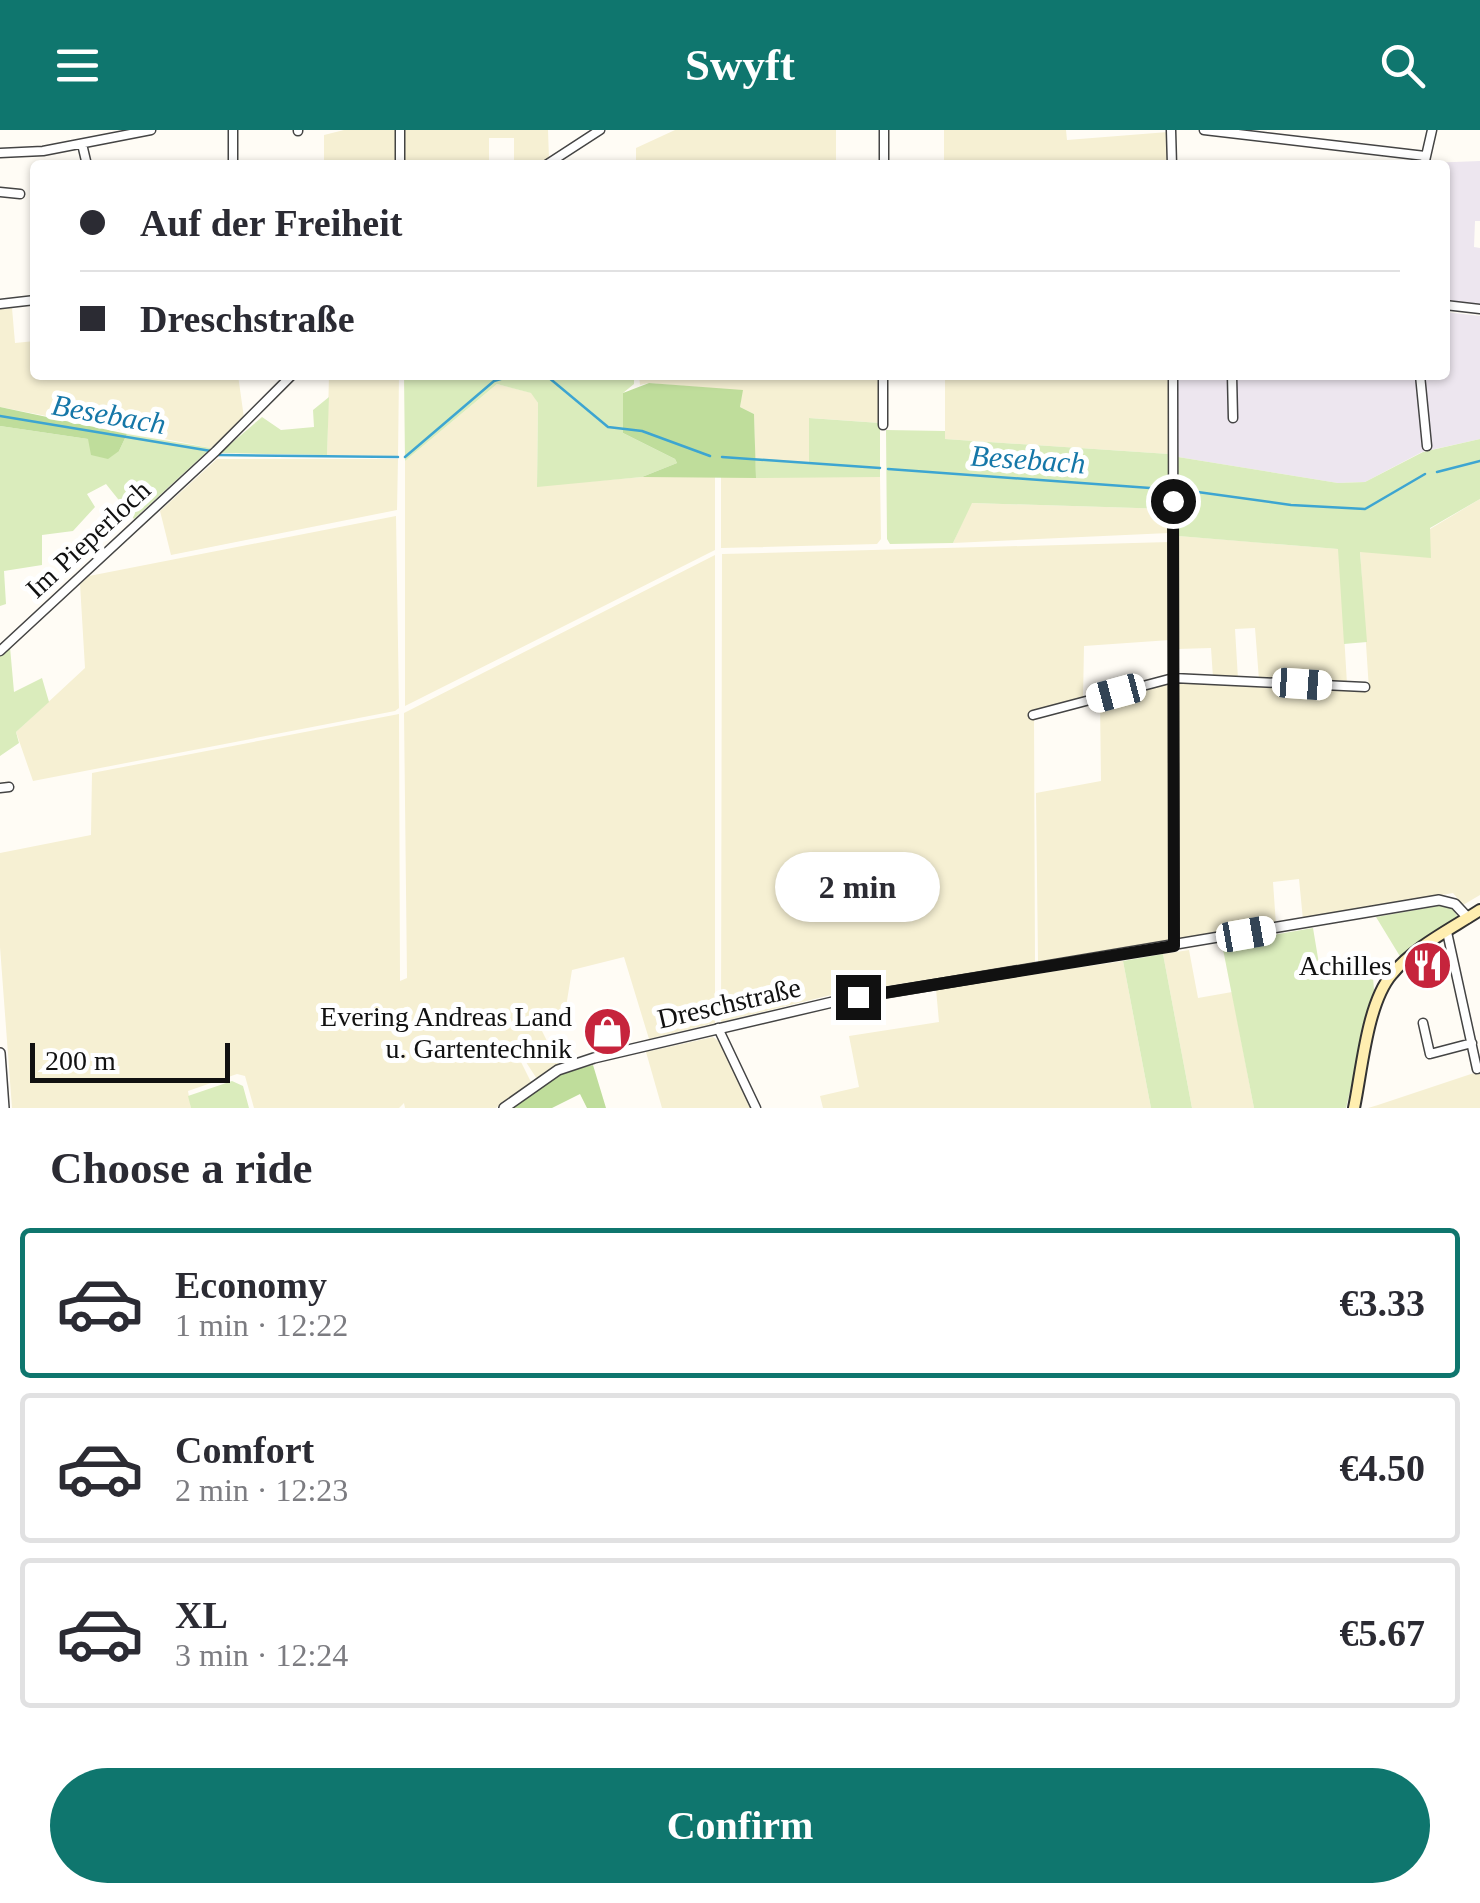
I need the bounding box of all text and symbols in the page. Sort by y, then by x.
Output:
icon: menu [50,38,105,93]
icon: search [1375,38,1430,93]
text: Swyft [685,40,795,90]
text: Auf der Freiheit [140,202,402,244]
text: Dreschstraße [140,298,355,340]
water label: Besebach [50,388,168,440]
water label: Besebach [970,439,1086,479]
street label: Im Pieperloch [20,474,156,604]
route start [1151,479,1196,524]
car [1271,667,1333,701]
car [1083,671,1149,715]
callout: 2 min [776,852,940,922]
text: 2 min [819,869,896,905]
car [1214,914,1278,954]
restaurant icon: Achilles [1401,939,1453,991]
place label: Achilles [1299,950,1392,981]
street label: Dreschstraße [654,971,804,1035]
route end [836,975,881,1020]
place label: Evering Andreas Land u. Gartentechnik [320,1001,572,1064]
shop icon: Evering Andreas Land u. Gartentechnik [581,1006,633,1058]
scale bar [30,1038,230,1083]
text: 200 m [45,1045,116,1076]
text: Choose a ride [50,1143,313,1193]
icon: car [55,1258,145,1348]
text: Economy [175,1264,327,1306]
text: €3.33 [1340,1282,1425,1324]
text: 1 min · 12:22 [175,1307,348,1343]
icon: car [55,1423,145,1513]
text: Comfort [175,1429,314,1471]
text: €4.50 [1340,1447,1425,1489]
text: 2 min · 12:23 [175,1472,348,1508]
icon: car [55,1588,145,1678]
text: XL [175,1594,228,1636]
text: €5.67 [1340,1612,1425,1654]
text: 3 min · 12:24 [175,1637,348,1673]
button: Confirm [50,1768,1430,1883]

